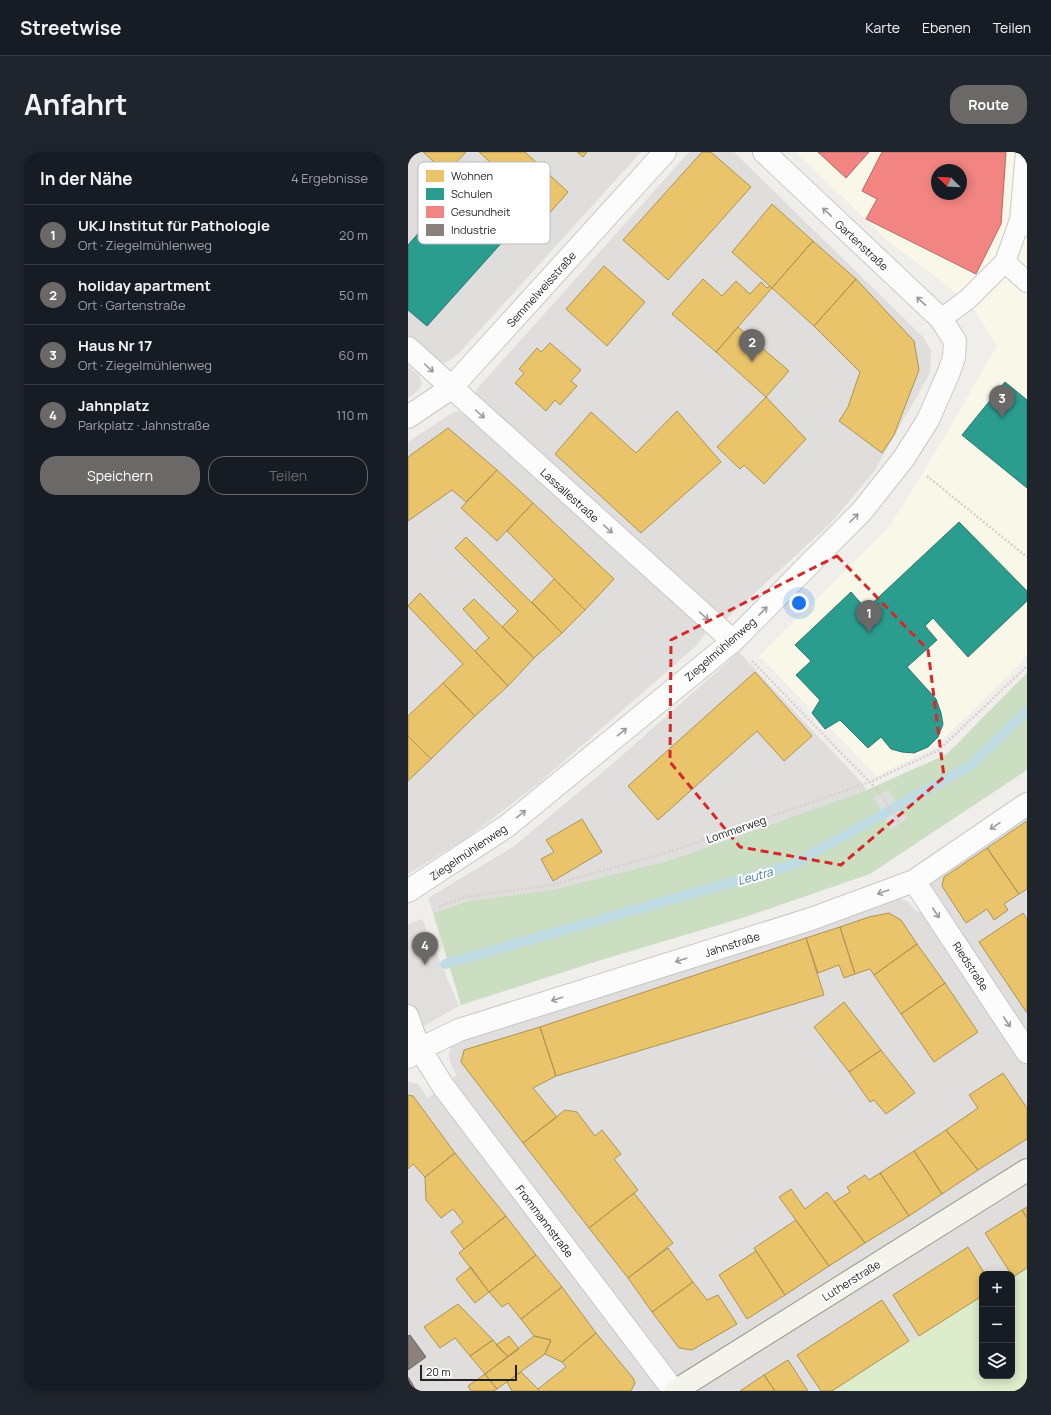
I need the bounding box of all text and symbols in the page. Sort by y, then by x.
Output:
text: Streetwise [20,15,122,41]
text: Karte [865,18,900,37]
text: Ebenen [922,18,971,37]
text: Teilen [993,18,1031,37]
text: Anfahrt [24,85,127,123]
button: Route [950,85,1027,124]
legend [418,162,550,244]
north arrow [931,164,967,200]
text: In der Nähe [40,167,133,190]
text: Wohnen [451,168,493,183]
text: 4 Ergebnisse [291,169,368,187]
text: Schulen [451,186,492,201]
text: Gesundheit [451,204,510,219]
one-way arrow [822,207,832,216]
text: UKJ Institut für Pathologie [78,215,270,236]
street label: Gartenstraße [832,216,892,274]
text: Industrie [451,222,497,237]
text: 1 [50,226,56,244]
text: 20 m [339,226,368,244]
text: Ort · Ziegelmühlenweg [78,236,212,254]
street label: Semmelweisstraße [503,248,579,330]
text: holiday apartment [78,275,211,296]
text: 2 [49,286,57,304]
text: 50 m [339,286,368,304]
text: Ort · Gartenstraße [78,296,186,314]
one-way arrow [917,297,927,306]
pin: 2 [739,329,765,362]
text: Haus Nr 17 [78,335,152,356]
text: 3 [49,346,57,364]
text: 60 m [338,346,368,364]
text: Ort · Ziegelmühlenweg [78,356,212,374]
one-way arrow [424,363,434,372]
pin: 3 [989,385,1015,418]
text: Jahnplatz [78,395,150,416]
text: 4 [49,406,57,424]
text: 110 m [336,406,368,424]
one-way arrow [475,409,485,418]
text: Parkplatz · Jahnstraße [78,416,210,434]
button: Speichern [40,456,200,495]
button: Teilen [208,456,368,495]
street label: Lassallestraße [537,465,603,526]
one-way arrow [849,513,859,523]
one-way arrow [603,524,613,533]
your location [789,593,809,613]
pin: 1 [856,600,882,633]
one-way arrow [758,606,768,616]
one-way arrow [699,611,710,620]
street label: Ziegelmühlenweg [681,614,759,684]
one-way arrow [617,727,627,736]
one-way arrow [516,810,527,819]
street label: Lommerweg [704,812,768,846]
street label: Ziegelmühlenweg [426,821,510,883]
one-way arrow [989,822,1000,830]
water label: Leutra [735,863,776,889]
one-way arrow [877,889,890,896]
one-way arrow [932,907,940,918]
street label: Jahnstraße [702,928,762,960]
pin: 4 [412,932,438,965]
street label: Riedstraße [950,939,993,994]
one-way arrow [674,957,687,964]
one-way arrow [550,996,563,1003]
one-way arrow [1003,1016,1011,1027]
street label: Frommannstraße [513,1182,577,1261]
street label: Lutherstraße [819,1256,884,1304]
map controls [979,1271,1015,1379]
button: + [979,1271,1015,1307]
button: − [979,1307,1015,1343]
button: layers [979,1343,1015,1379]
scale bar [420,1363,517,1382]
text: 20 m [426,1364,451,1379]

